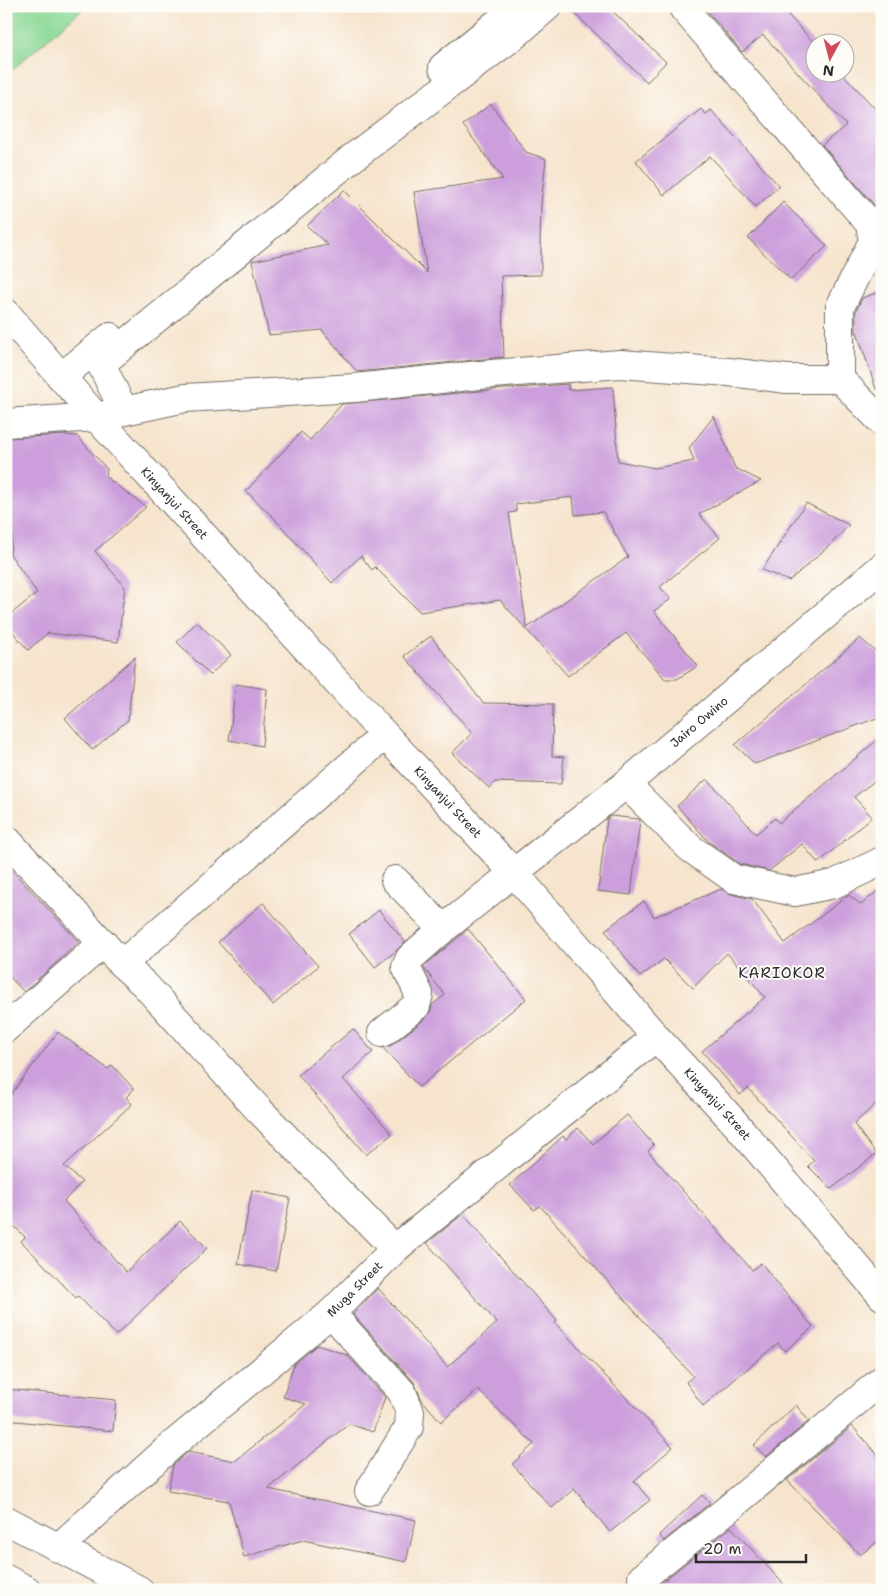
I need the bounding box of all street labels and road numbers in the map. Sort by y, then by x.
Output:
street label: Kinyanjui Street [137,464,211,543]
street label: Jairo Owino [667,693,731,751]
street label: Kinyanjui Street [410,763,485,841]
street label: Kinyanjui Street [680,1064,754,1144]
street label: Muga Street [324,1258,386,1320]

